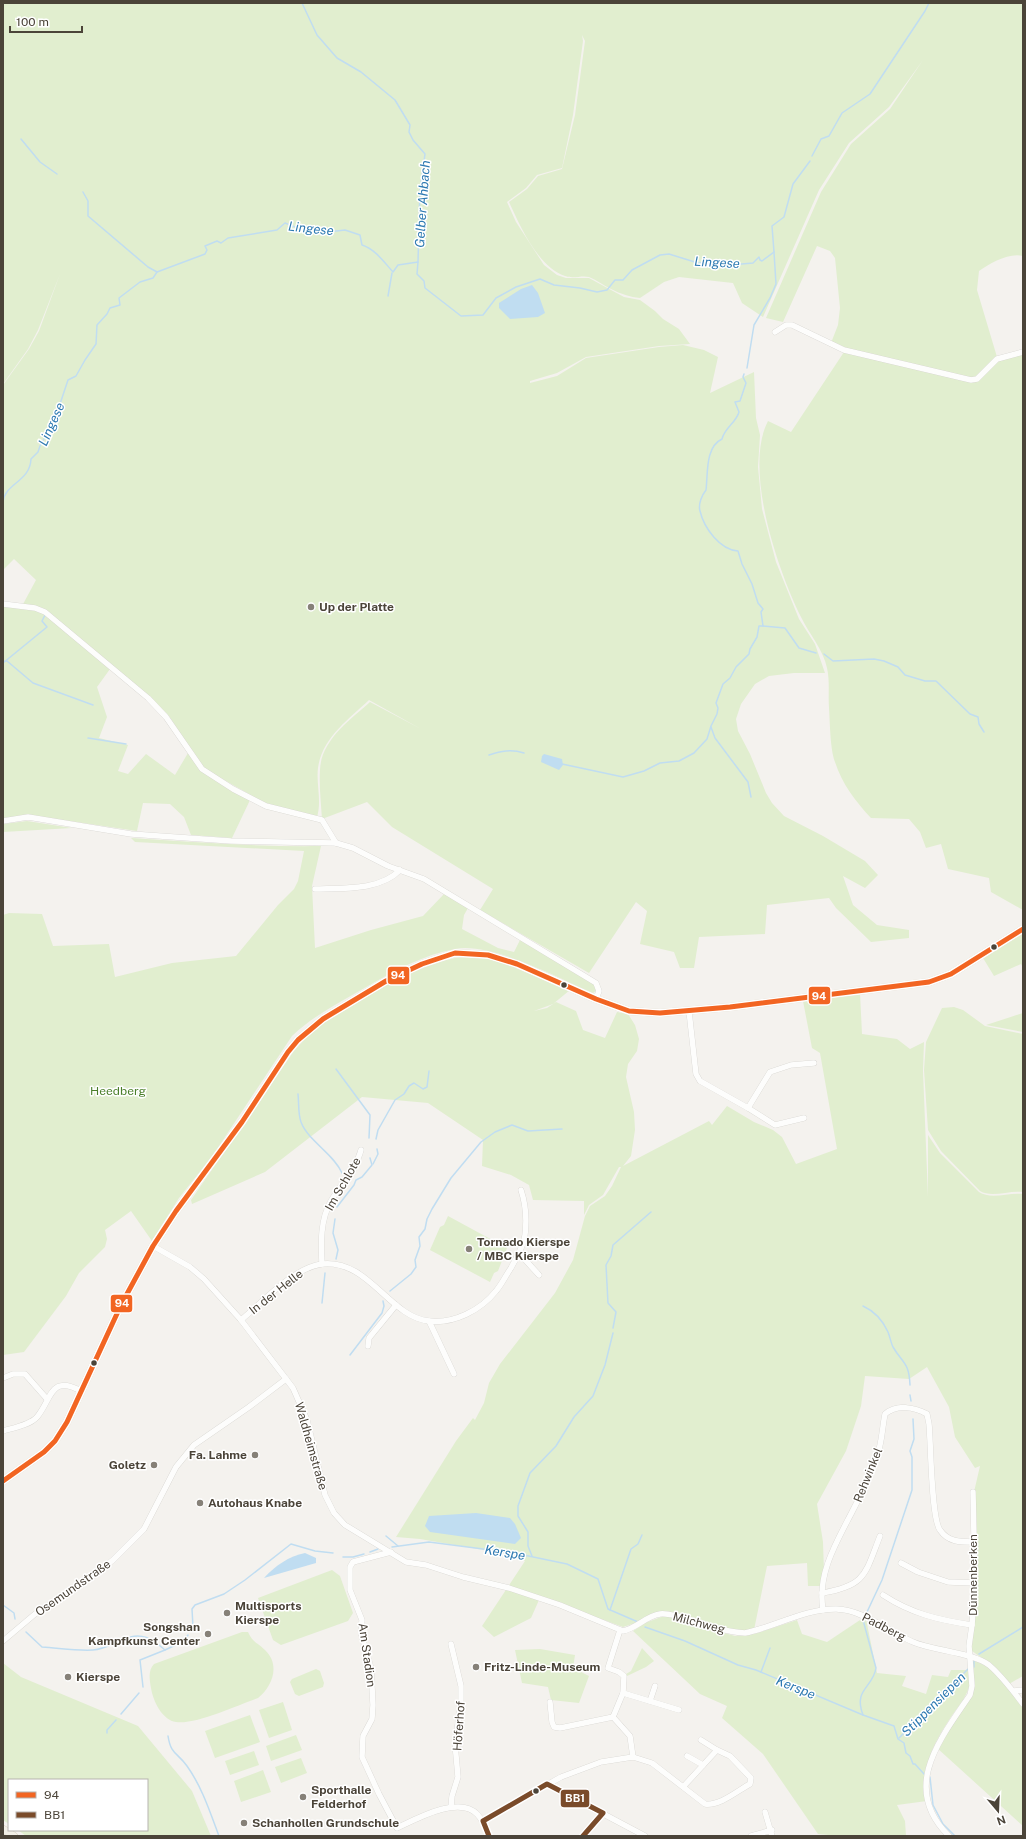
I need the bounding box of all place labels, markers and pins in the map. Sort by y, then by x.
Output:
place label: Up der Platte [319,600,394,614]
marker: Up der Platte [306,602,316,612]
unlabelled marker [989,942,999,952]
unlabelled marker [559,980,569,990]
place label: Tornado Kierspe / MBC Kierspe [477,1235,570,1263]
marker: Tornado Kierspe / MBC Kierspe [464,1244,474,1254]
unlabelled marker [89,1358,99,1368]
place label: Fa. Lahme [189,1448,247,1462]
marker: Fa. Lahme [250,1450,260,1460]
place label: Goletz [109,1458,146,1472]
marker: Goletz [149,1460,159,1470]
place label: Autohaus Knabe [208,1496,302,1510]
marker: Autohaus Knabe [195,1498,205,1508]
place label: Multisports Kierspe [235,1599,302,1627]
marker: Multisports Kierspe [222,1608,232,1618]
place label: Songshan Kampfkunst Center [88,1620,200,1648]
marker: Songshan Kampfkunst Center [203,1629,213,1639]
place label: Fritz-Linde-Museum [484,1660,601,1674]
marker: Fritz-Linde-Museum [471,1662,481,1672]
place label: Kierspe [76,1670,120,1684]
marker: Kierspe [63,1672,73,1682]
place label: Sporthalle Felderhof [311,1783,372,1811]
unlabelled marker [531,1786,541,1796]
marker: Sporthalle Felderhof [298,1792,308,1802]
place label: Schanhollen Grundschule [252,1816,399,1830]
marker: Schanhollen Grundschule [239,1818,249,1828]

